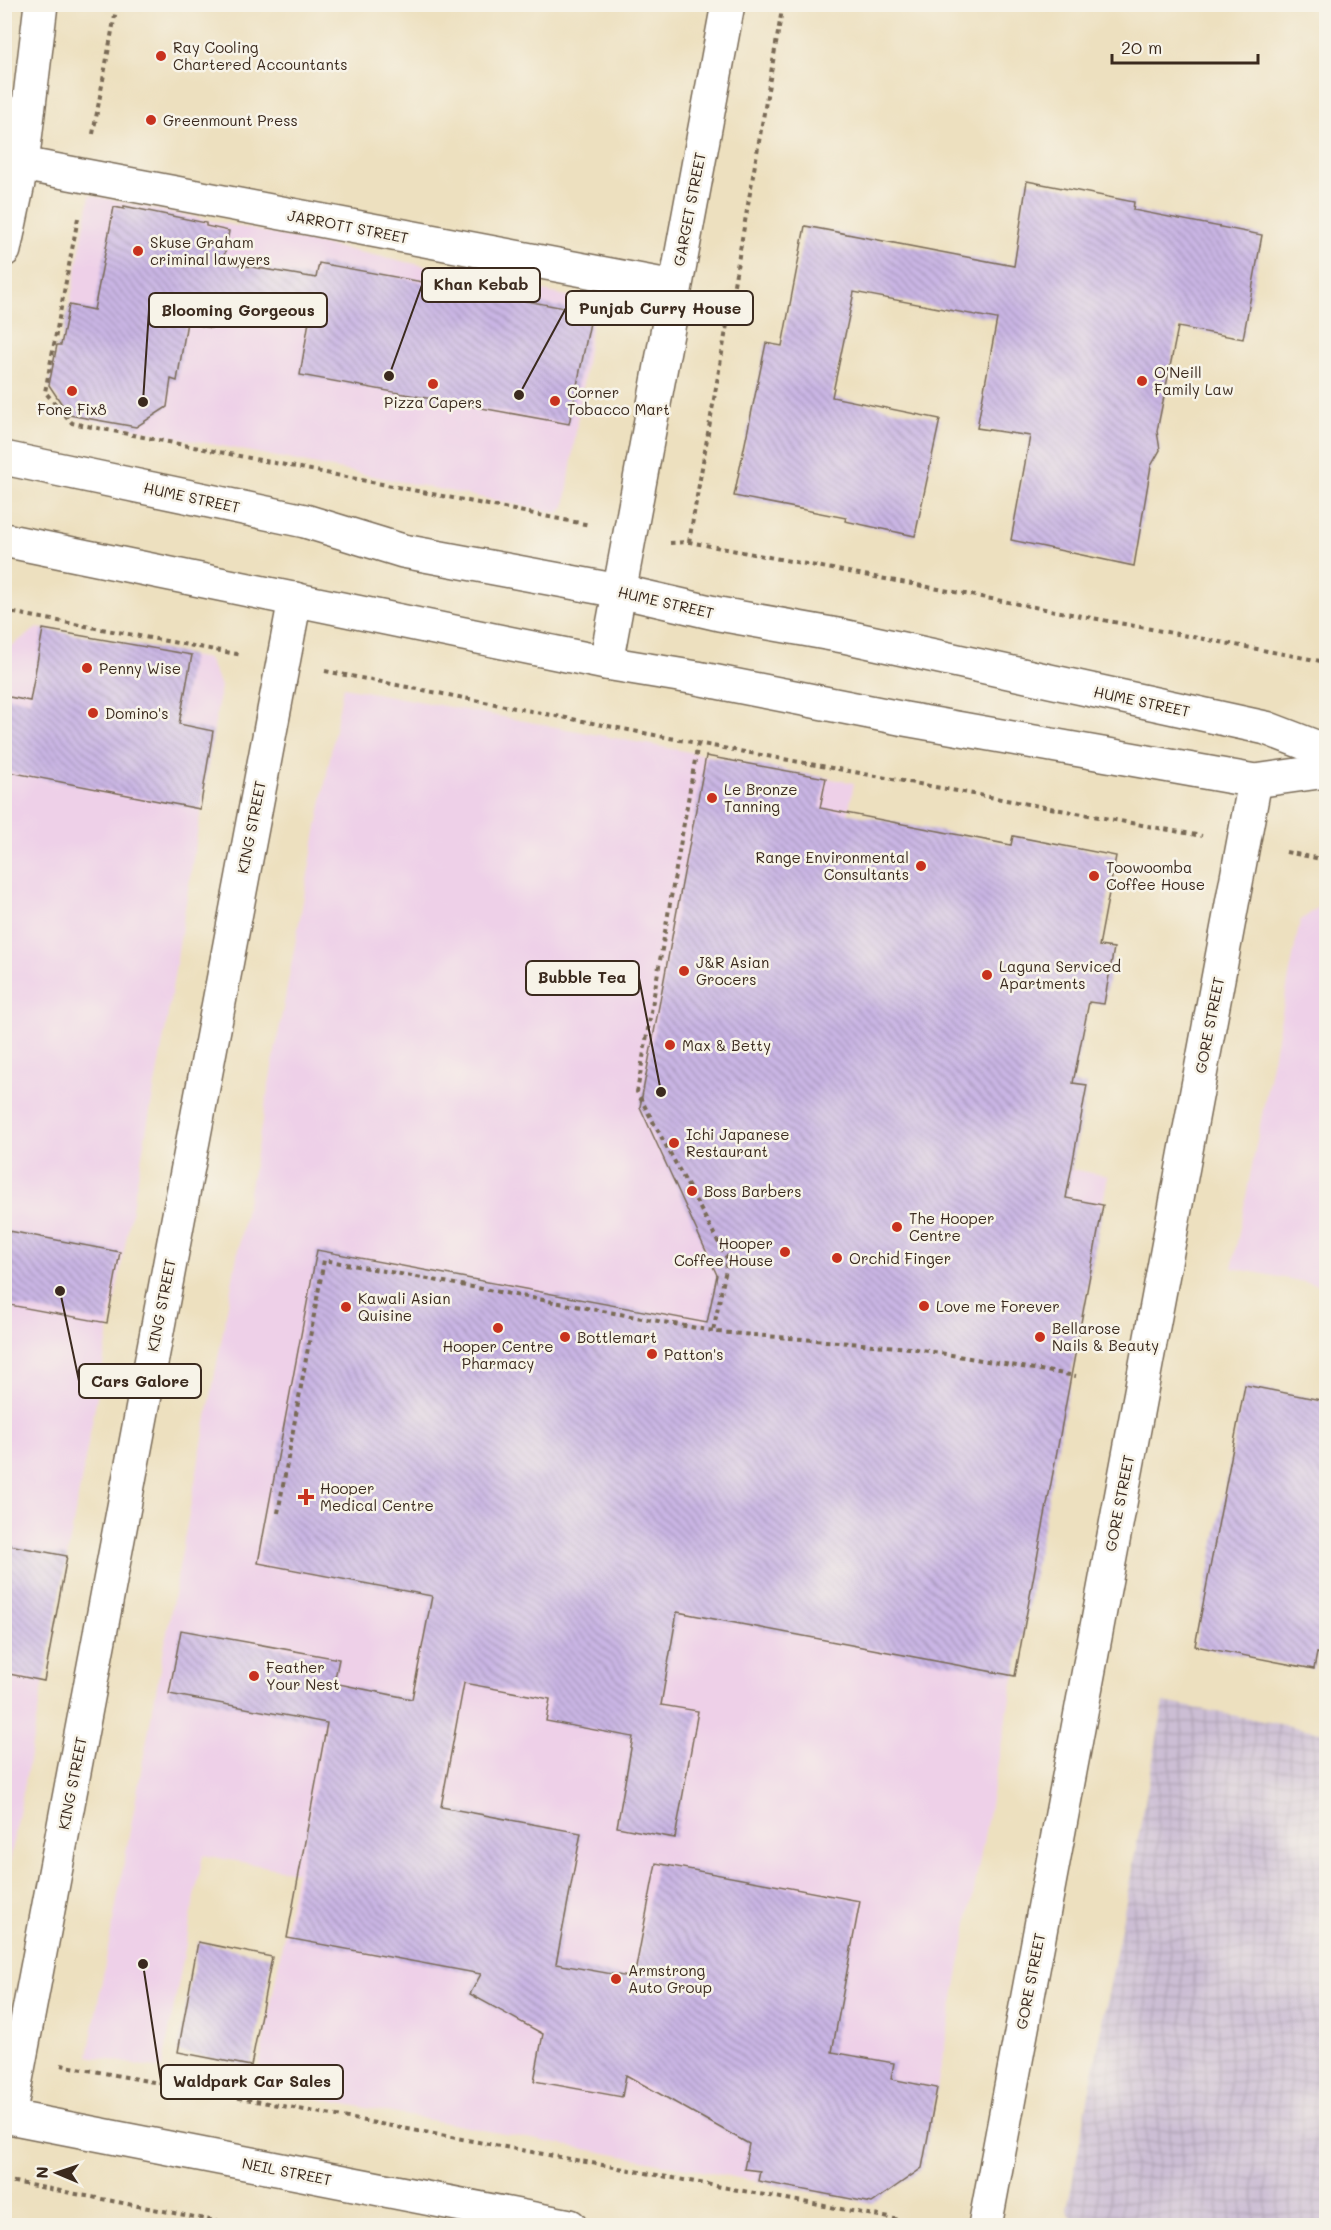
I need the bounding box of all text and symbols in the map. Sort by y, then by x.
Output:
scale bar [1112,27,1258,65]
text: 20 m [1121,35,1162,59]
place label: Ray Cooling Chartered Accountants [173,37,348,74]
marker: Ray Cooling Chartered Accountants [154,49,168,63]
place label: Greenmount Press [163,110,298,130]
marker: Greenmount Press [144,113,158,127]
street label: GARGET STREET [668,150,710,268]
street label: JARROTT STREET [286,204,410,248]
place label: Skuse Graham criminal lawyers [150,232,270,269]
marker: Skuse Graham criminal lawyers [131,244,145,258]
callout: Khan Kebab [422,268,540,302]
text: Khan Kebab [434,273,528,294]
callout: Punjab Curry House [566,291,753,325]
callout: Blooming Gorgeous [149,293,327,327]
text: Punjab Curry House [579,297,741,318]
text: Blooming Gorgeous [161,299,315,320]
place label: O'Neill Family Law [1154,362,1234,399]
marker: O'Neill Family Law [1135,374,1149,388]
marker: Pizza Capers [426,377,440,391]
place label: Corner Tobacco Mart [567,382,670,419]
marker: Fone Fix8 [65,384,79,398]
place label: Pizza Capers [384,392,482,412]
marker: Corner Tobacco Mart [548,394,562,408]
place label: Fone Fix8 [37,399,107,419]
street label: HUME STREET [142,477,242,517]
street label: HUME STREET [616,581,716,623]
place label: Penny Wise [99,658,181,678]
marker: Penny Wise [80,661,94,675]
street label: HUME STREET [1092,681,1192,721]
place label: Domino's [105,703,169,723]
marker: Domino's [86,706,100,720]
street label: KING STREET [232,779,270,875]
place label: Le Bronze Tanning [724,779,798,816]
marker: Le Bronze Tanning [705,791,719,805]
place label: Range Environmental Consultants [756,847,909,884]
place label: Toowoomba Coffee House [1106,857,1205,894]
marker: Range Environmental Consultants [914,859,928,873]
marker: Toowoomba Coffee House [1087,869,1101,883]
place label: J&R Asian Grocers [696,952,769,989]
place label: Laguna Serviced Apartments [999,956,1121,993]
callout: Bubble Tea [526,961,639,995]
marker: J&R Asian Grocers [677,964,691,978]
text: Bubble Tea [538,966,627,987]
marker: Laguna Serviced Apartments [980,968,994,982]
street label: GORE STREET [1190,975,1228,1075]
place label: Max & Betty [682,1035,771,1055]
marker: Max & Betty [663,1038,677,1052]
place label: Ichi Japanese Restaurant [686,1124,790,1161]
marker: Ichi Japanese Restaurant [667,1136,681,1150]
place label: Boss Barbers [704,1181,801,1201]
marker: Boss Barbers [685,1184,699,1198]
place label: The Hooper Centre [909,1208,994,1245]
marker: The Hooper Centre [890,1220,904,1234]
place label: Hooper Coffee House [674,1233,773,1270]
marker: Hooper Coffee House [778,1245,792,1259]
place label: Orchid Finger [849,1248,951,1268]
marker: Orchid Finger [830,1251,844,1265]
street label: KING STREET [142,1257,180,1353]
place label: Kawali Asian Quisine [358,1288,451,1325]
place label: Love me Forever [936,1296,1060,1316]
marker: Love me Forever [917,1299,931,1313]
marker: Kawali Asian Quisine [339,1300,353,1314]
place label: Bellarose Nails & Beauty [1052,1318,1159,1355]
marker: Hooper Centre Pharmacy [491,1321,505,1335]
place label: Bottlemart [577,1327,657,1347]
marker: Bottlemart [558,1330,572,1344]
marker: Bellarose Nails & Beauty [1033,1330,1047,1344]
place label: Hooper Centre Pharmacy [442,1336,554,1373]
place label: Patton's [664,1344,724,1364]
marker: Patton's [645,1347,659,1361]
callout: Cars Galore [79,1364,201,1398]
text: Cars Galore [91,1370,189,1391]
street label: GORE STREET [1100,1453,1138,1553]
place label: Hooper Medical Centre [320,1478,434,1515]
marker: Hooper Medical Centre [297,1488,315,1506]
place label: Feather Your Nest [266,1657,340,1694]
marker: Feather Your Nest [247,1669,261,1683]
street label: KING STREET [53,1735,91,1831]
street label: GORE STREET [1011,1931,1049,2031]
place label: Armstrong Auto Group [628,1960,712,1997]
marker: Armstrong Auto Group [609,1972,623,1986]
callout: Waldpark Car Sales [161,2065,343,2099]
text: Waldpark Car Sales [173,2070,331,2091]
north arrow [27,2143,87,2203]
street label: NEIL STREET [240,2153,334,2189]
text: N [31,2166,52,2179]

